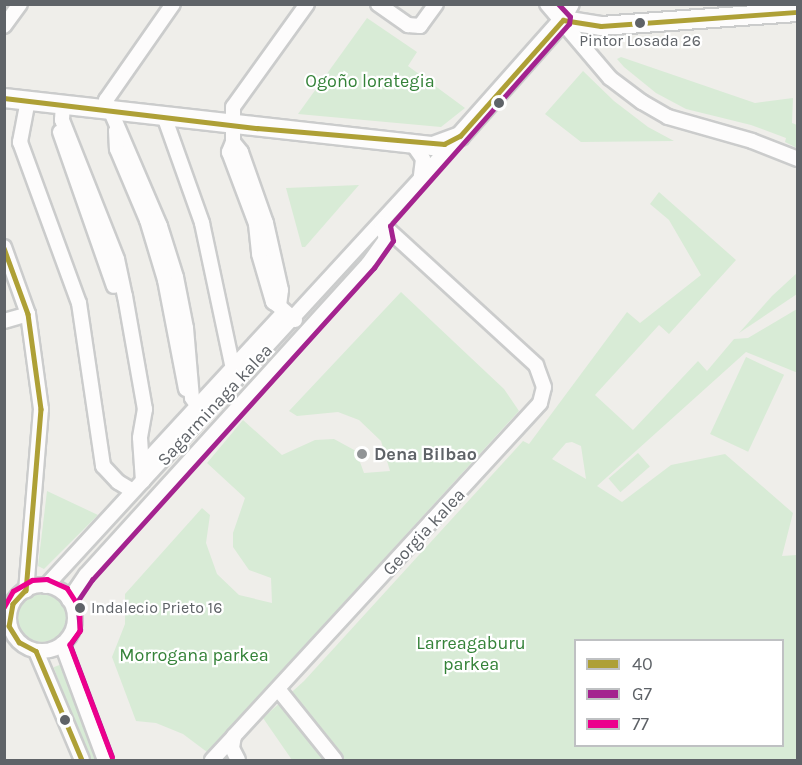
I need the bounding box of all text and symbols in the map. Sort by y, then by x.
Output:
marker: Pintor Losada 26 [634,17,646,29]
place label: Pintor Losada 26 [579,31,701,51]
park label: Ogoño lorategia [305,70,435,92]
unlabelled marker [493,97,505,109]
street label: Sagarminaga kalea [153,340,277,470]
place label: Dena Bilbao [374,443,477,465]
marker: Dena Bilbao [355,447,369,461]
street label: Georgia kalea [378,484,470,580]
place label: Indalecio Prieto 16 [91,598,222,618]
marker: Indalecio Prieto 16 [74,602,86,614]
park label: Larreagaburu parkea [416,633,526,676]
legend [574,639,784,747]
park label: Morrogana parkea [119,644,269,666]
text: 40 [632,653,653,675]
text: G7 [632,683,652,705]
text: 77 [632,713,649,735]
unlabelled marker [59,714,71,726]

